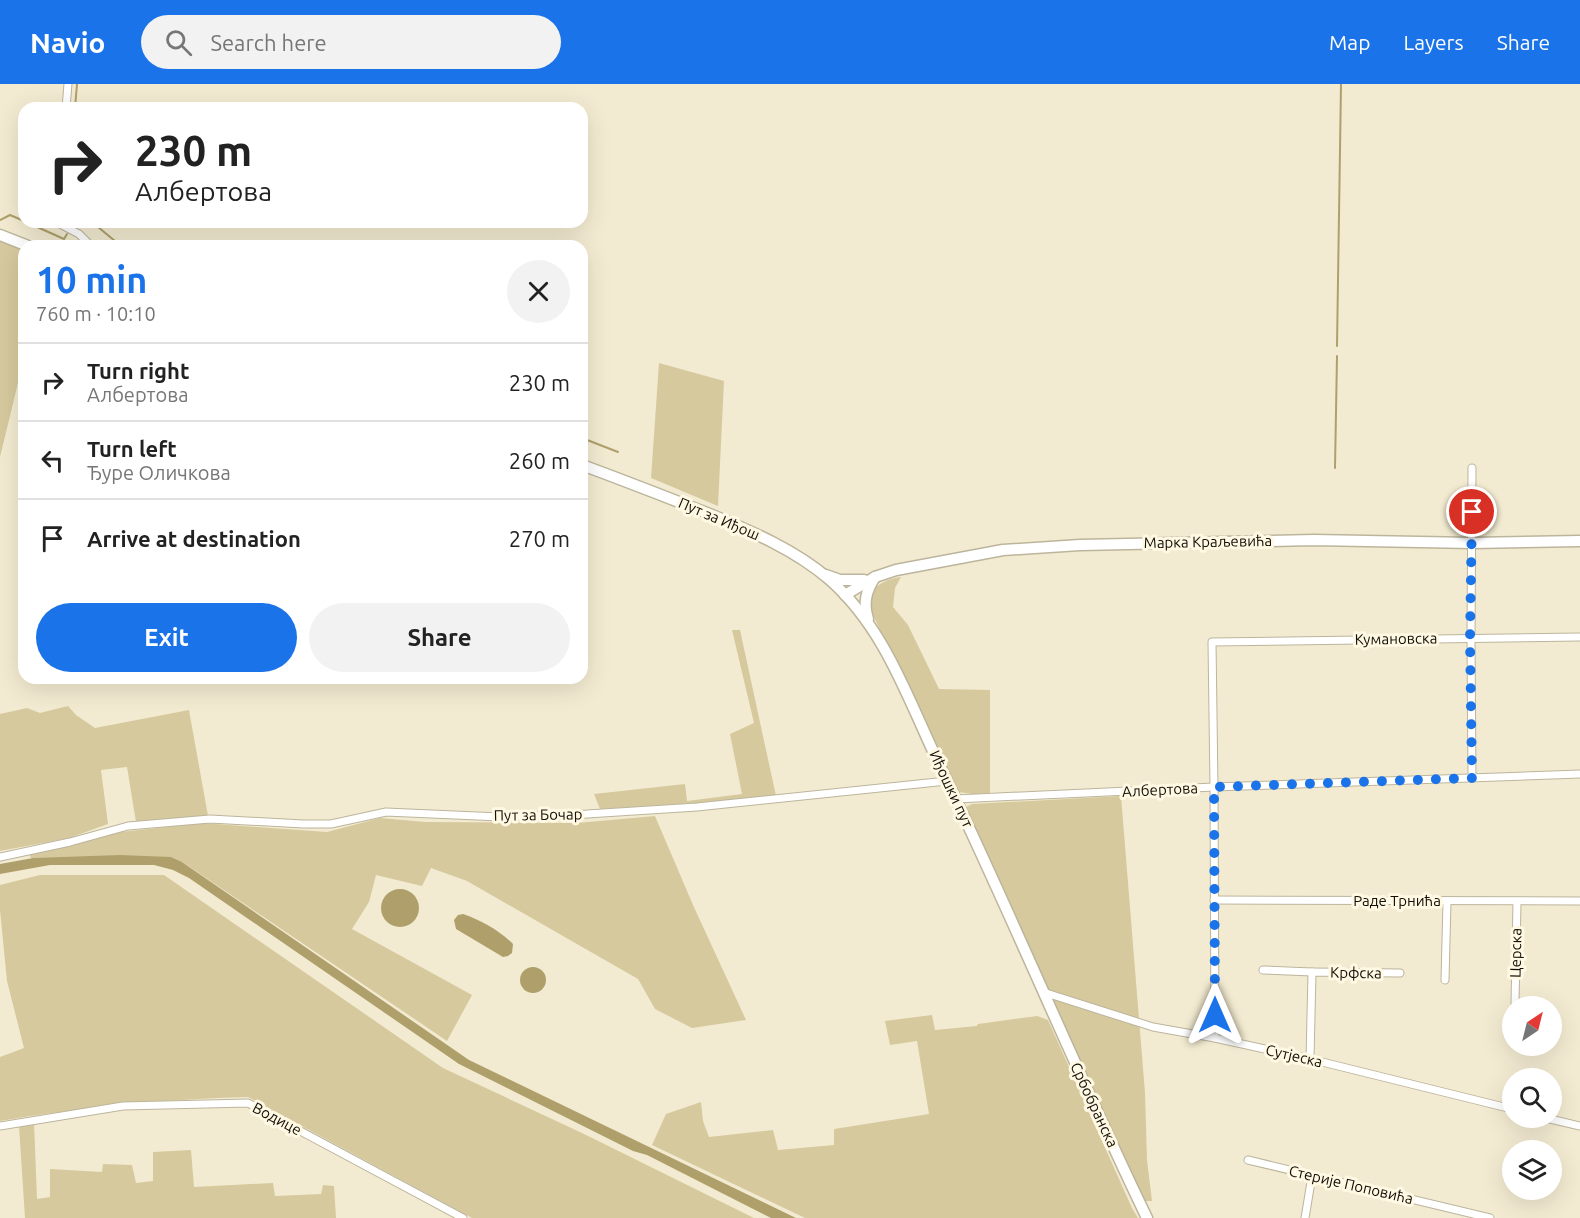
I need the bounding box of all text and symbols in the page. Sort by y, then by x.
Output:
search box [141,15,561,69]
icon: search [162,26,195,59]
text: Navio [30,27,105,58]
text: Search here [210,30,327,55]
text: Map [1329,30,1370,54]
text: Layers [1403,30,1464,54]
text: Share [1497,30,1550,54]
icon: right [36,126,114,204]
text: 230 m [135,127,252,174]
text: Албертова [135,176,272,206]
text: 10 min [36,259,147,300]
button: close [507,260,570,323]
text: 760 m · 10:10 [36,302,156,325]
text: Turn right [87,358,189,383]
icon: right [36,366,69,399]
text: 230 m [509,370,570,395]
text: Албертова [87,383,189,406]
text: Turn left [87,436,177,461]
icon: left [36,444,69,477]
text: 260 m [509,448,570,473]
text: Ђуре Оличкова [87,461,231,484]
pin [1446,486,1497,537]
street label: Пут за Иђош [676,494,762,543]
icon: arrive [1455,495,1488,528]
icon: arrive [36,522,69,555]
text: Arrive at destination [87,526,301,551]
text: 270 m [509,526,570,551]
street label: Марка Краљевића [1144,532,1272,551]
button: Exit [36,603,297,672]
button: Share [309,603,570,672]
street label: Кумановска [1355,629,1437,648]
street label: Иђошки пут [926,748,977,830]
street label: Албертова [1122,779,1198,800]
street label: Пут за Бочар [494,805,582,824]
street label: Раде Трнића [1353,892,1441,909]
street label: Церска [1507,928,1524,978]
street label: Крфска [1330,964,1382,981]
position arrow [1183,983,1247,1047]
north arrow [1502,996,1562,1056]
map controls [1502,996,1562,1200]
street label: Сутјеска [1264,1041,1324,1070]
street label: Србобранска [1067,1060,1122,1150]
button: search [1502,1068,1562,1128]
street label: Водице [250,1099,305,1138]
button: layers [1502,1140,1562,1200]
street label: Стерије Поповића [1287,1162,1415,1207]

